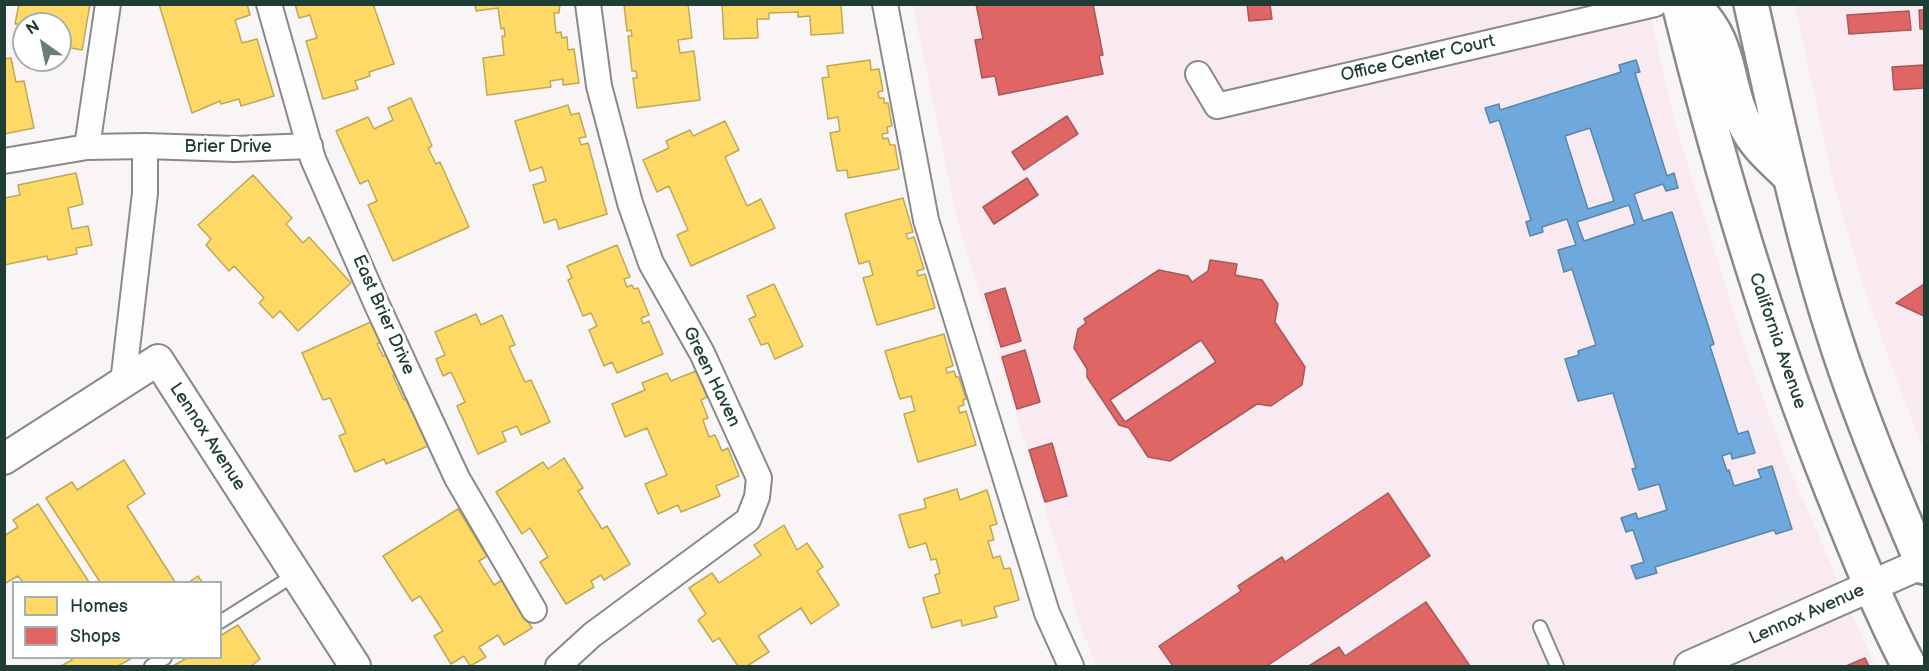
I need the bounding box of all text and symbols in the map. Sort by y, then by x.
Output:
north arrow [12,12,72,72]
text: N [23,17,43,39]
street label: Office Center Court [1339,31,1497,87]
street label: Brier Drive [184,136,272,158]
street label: East Brier Drive [347,252,419,378]
street label: California Avenue [1744,270,1810,412]
street label: Green Haven [677,323,745,431]
street label: Lennox Avenue [164,379,250,495]
street label: Lennox Avenue [1746,580,1868,650]
legend [12,581,222,659]
text: Homes [70,596,128,617]
text: Shops [70,626,120,647]

